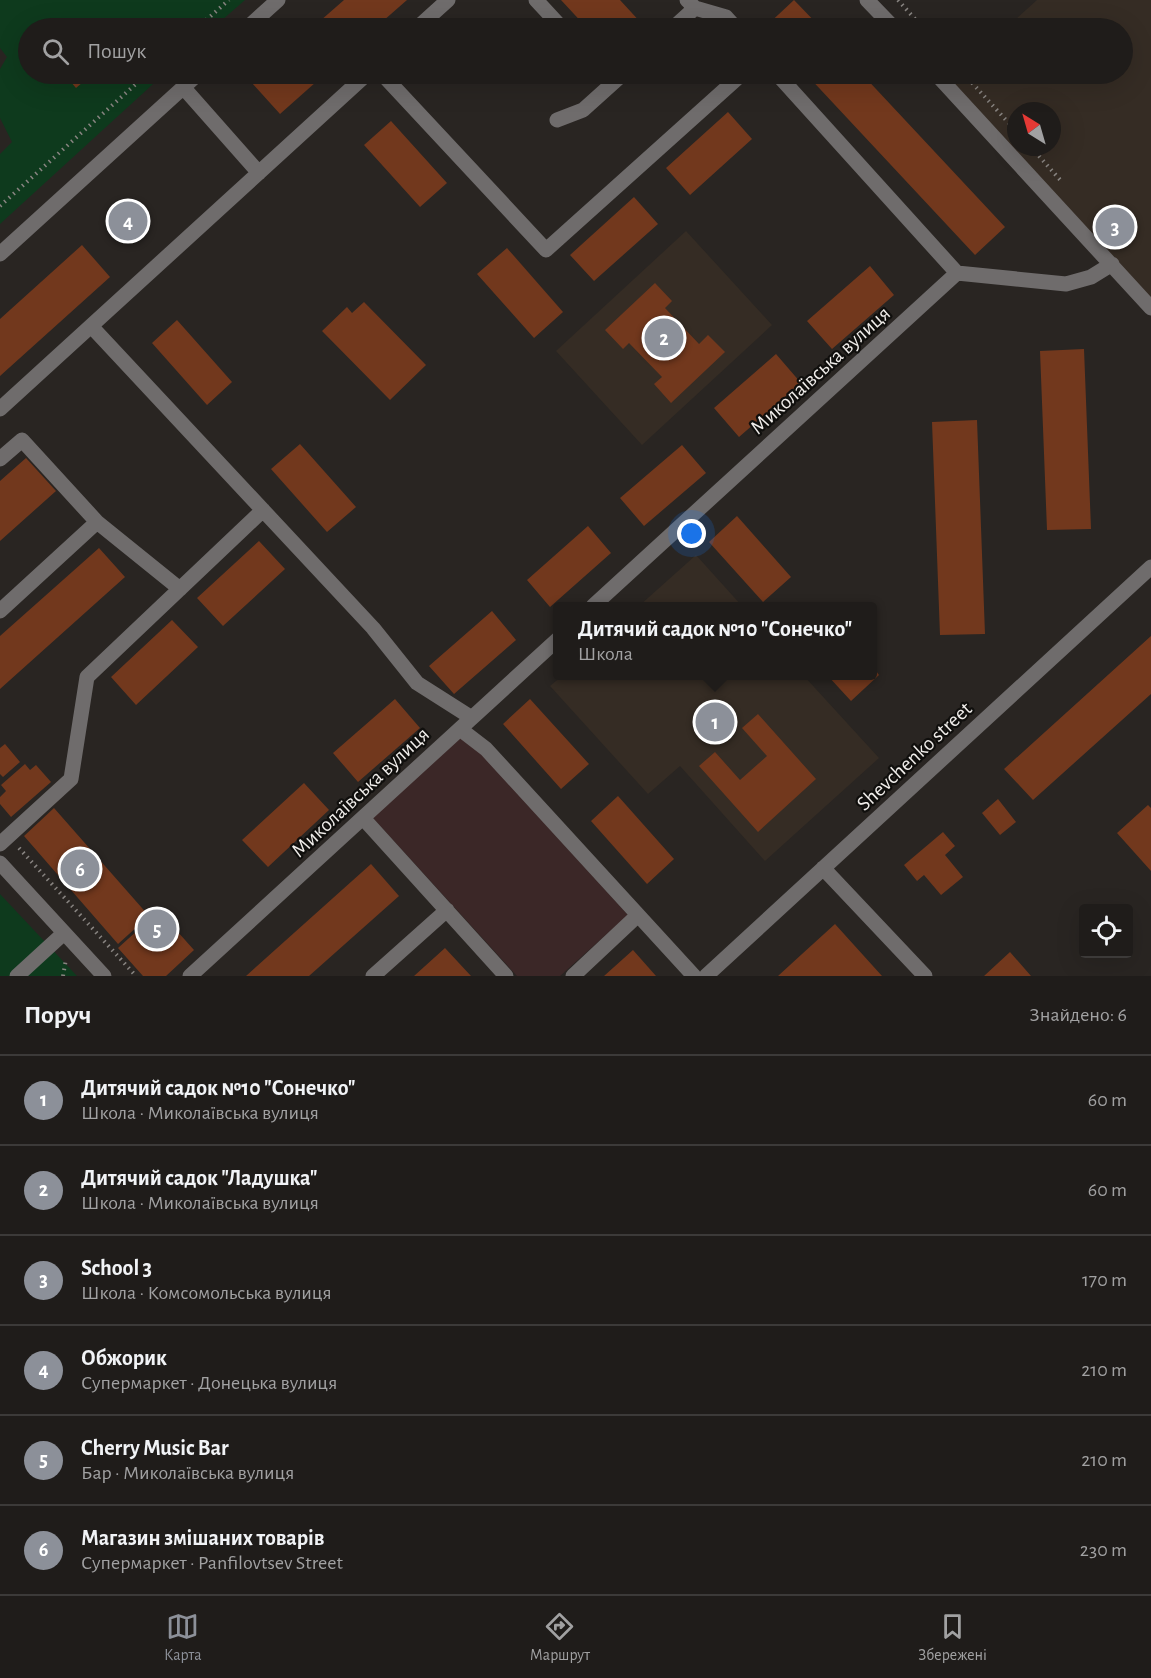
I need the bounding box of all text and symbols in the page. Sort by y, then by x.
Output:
search box [18,18,1133,84]
icon: search [39,35,72,68]
text: Пошук [87,40,146,62]
north arrow [1007,102,1061,156]
pin: 4 [108,198,148,244]
pin: 3 [1096,204,1134,250]
street label: Миколаївська вулиця [746,302,894,438]
pin: 2 [644,316,684,360]
your location [677,519,706,548]
popup [553,602,877,680]
text: Дитячий садок №10 "Сонечко" [578,618,852,640]
text: Школа [578,644,633,664]
street label: Shevchenko street [853,698,976,815]
pin: 1 [696,700,734,744]
street label: Миколаївська вулиця [287,723,433,861]
pin: 6 [60,846,100,892]
map controls [1079,904,1133,958]
button: locate [1079,904,1133,958]
pin: 5 [138,906,176,952]
text: Поруч [24,1002,91,1028]
text: Знайдено: 6 [1030,1005,1127,1025]
text: Дитячий садок №10 "Сонечко" [81,1077,356,1099]
text: 1 [40,1090,47,1110]
text: 60 m [1088,1090,1127,1110]
text: Школа · Миколаївська вулиця [81,1103,319,1123]
text: Дитячий садок "Ладушка" [81,1167,318,1189]
text: 2 [39,1180,48,1200]
text: 60 m [1088,1180,1127,1200]
text: Школа · Миколаївська вулиця [81,1193,319,1213]
text: School 3 [81,1257,152,1279]
text: 3 [39,1270,48,1290]
text: 170 m [1082,1270,1127,1290]
text: Школа · Комсомольська вулиця [81,1283,332,1303]
text: Обжорик [81,1347,167,1369]
text: 4 [38,1360,49,1380]
text: 210 m [1081,1360,1127,1380]
text: Супермаркет · Донецька вулиця [81,1373,337,1393]
text: Cherry Music Bar [81,1437,229,1459]
text: 5 [39,1450,48,1470]
text: 210 m [1081,1450,1127,1470]
text: Бар · Миколаївська вулиця [81,1463,294,1483]
text: Магазин змішаних товарів [81,1527,324,1549]
text: 6 [39,1540,48,1560]
text: 230 m [1080,1540,1127,1560]
text: Супермаркет · Panfilovtsev Street [81,1553,343,1573]
tab: Карта [164,1610,202,1665]
tab: Маршрут [530,1610,590,1665]
tab: Збережені [918,1610,987,1665]

